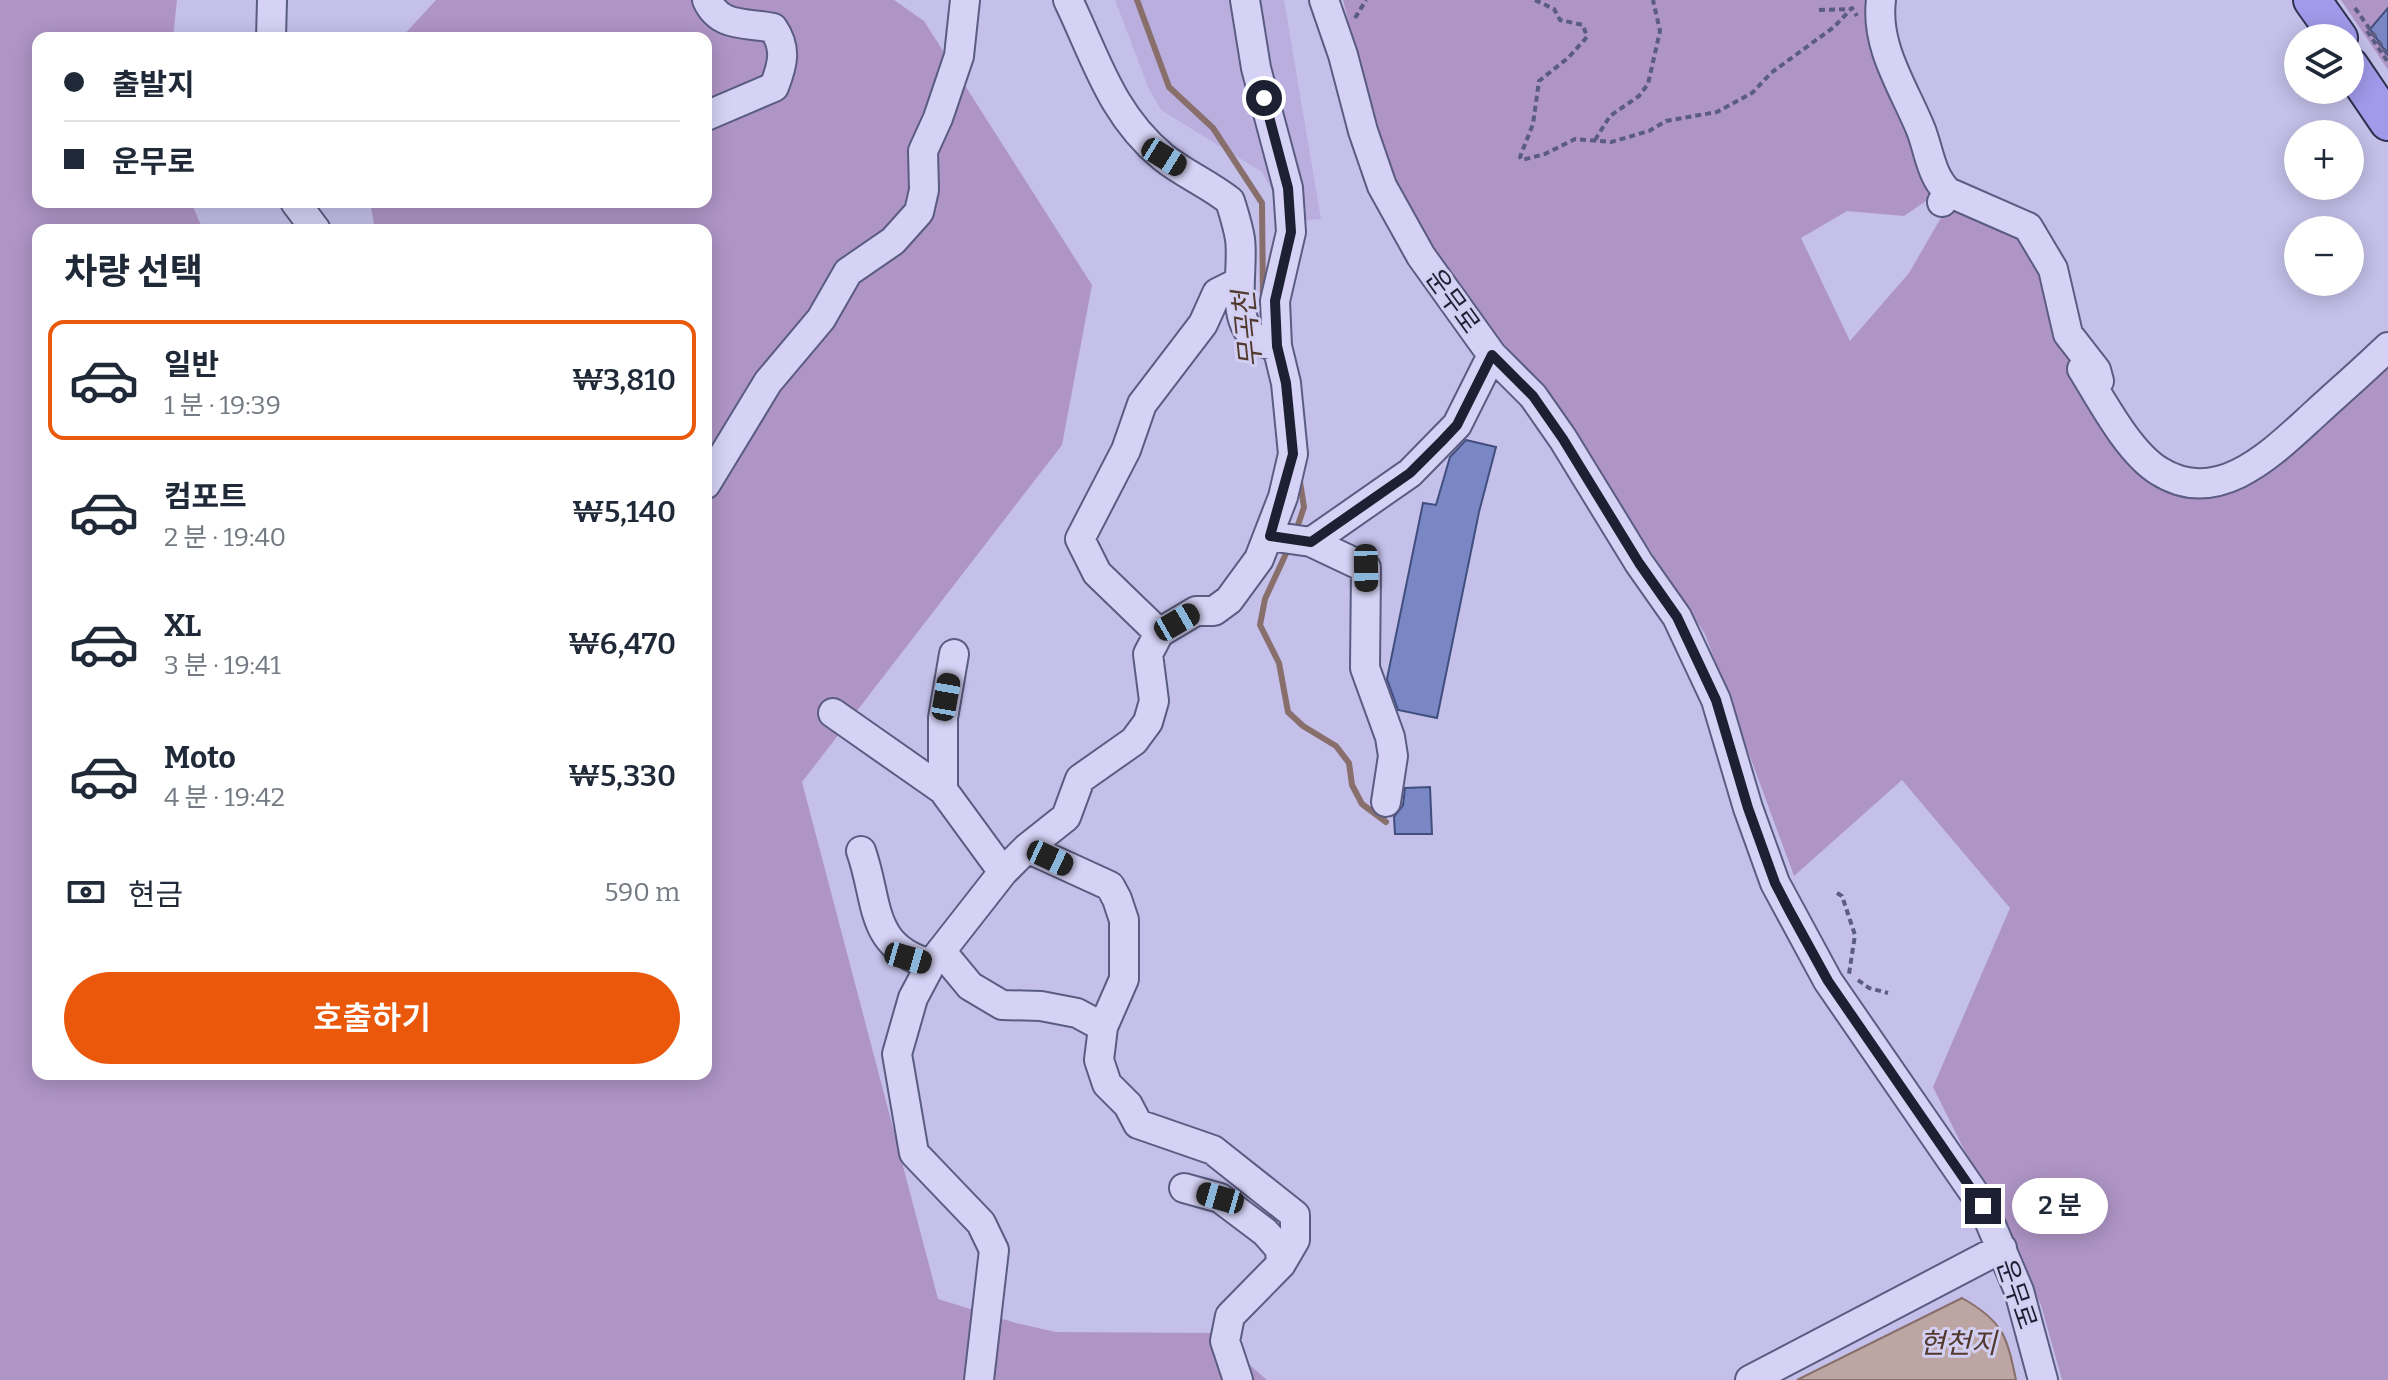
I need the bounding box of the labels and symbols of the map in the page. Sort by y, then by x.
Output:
route start [1246,80,1282,116]
car [1137,134,1191,180]
street label: 운무로 [1419,263,1486,339]
water label: 무곡천 [1227,286,1268,369]
car [1354,544,1378,592]
car [1150,600,1204,644]
car [930,671,962,723]
car [1023,837,1077,879]
car [882,940,934,976]
callout: 2 분 [2011,1178,2107,1234]
car [1194,1180,1246,1216]
route end [1965,1188,2001,1224]
street label: 운무로 [1990,1255,2043,1333]
water label: 현천지 [1919,1327,1999,1360]

